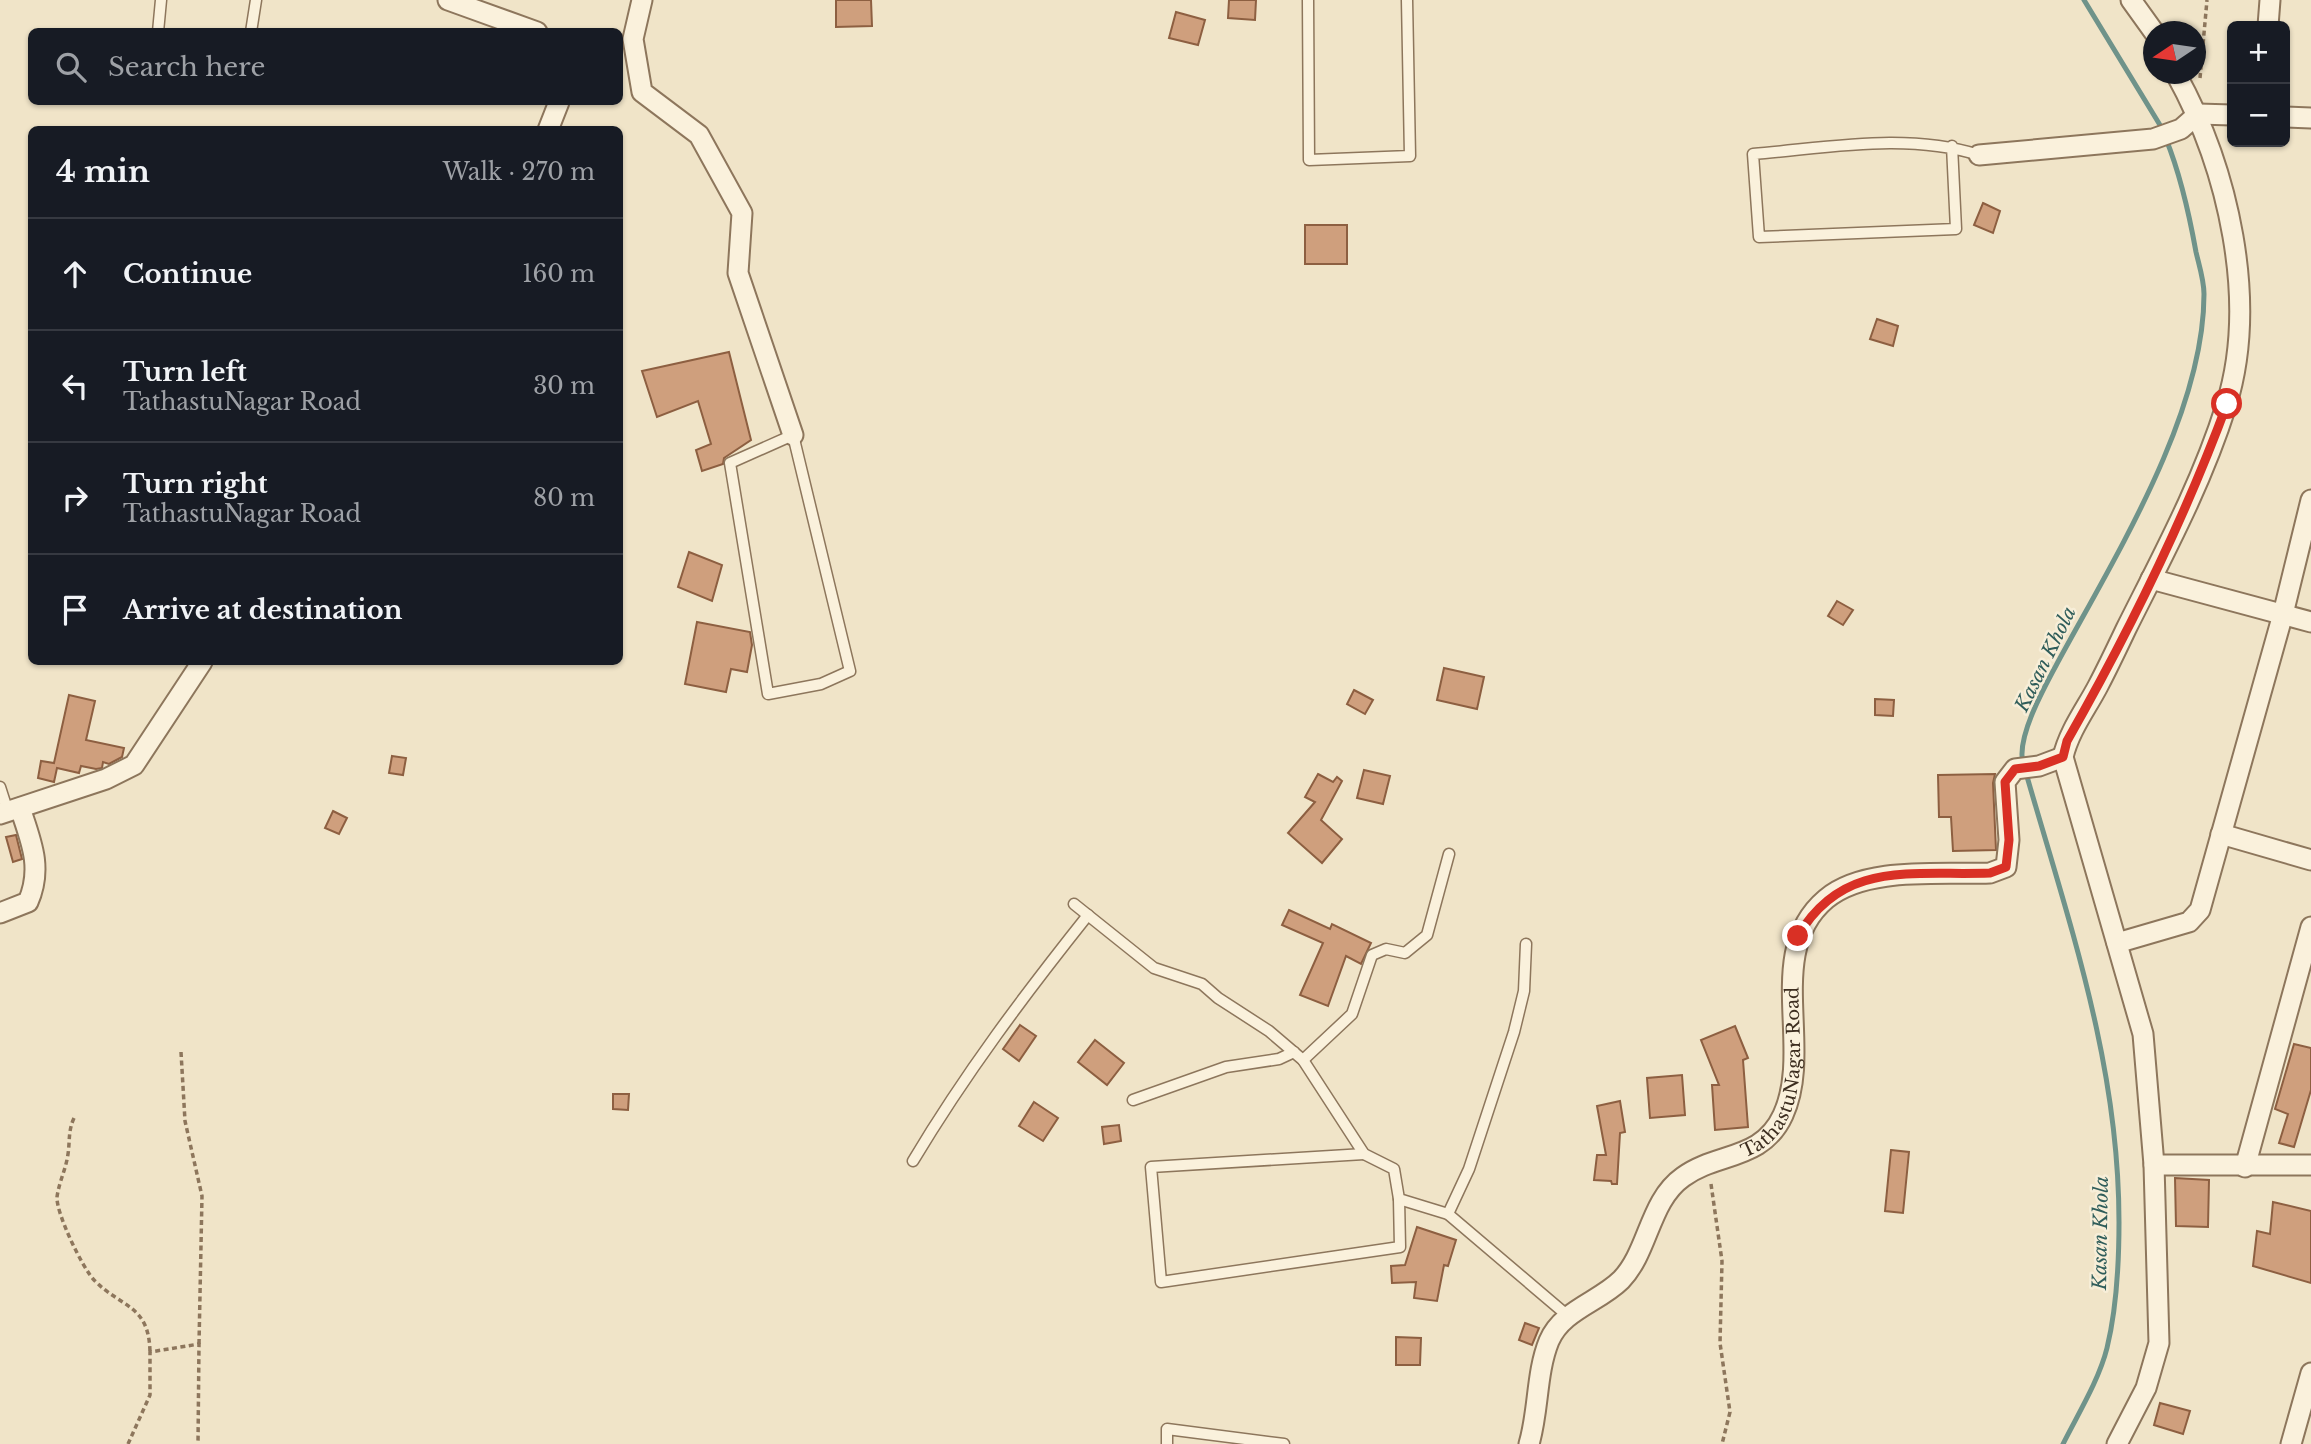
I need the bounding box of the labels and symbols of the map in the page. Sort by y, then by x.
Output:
north arrow [2143,21,2206,84]
route start [2211,388,2242,419]
water label: Kasan Khola [2010,603,2081,716]
route end [1782,920,1813,951]
street label: TathastuNagar Road [1738,987,1805,1162]
water label: Kasan Khola [2088,1176,2113,1291]

